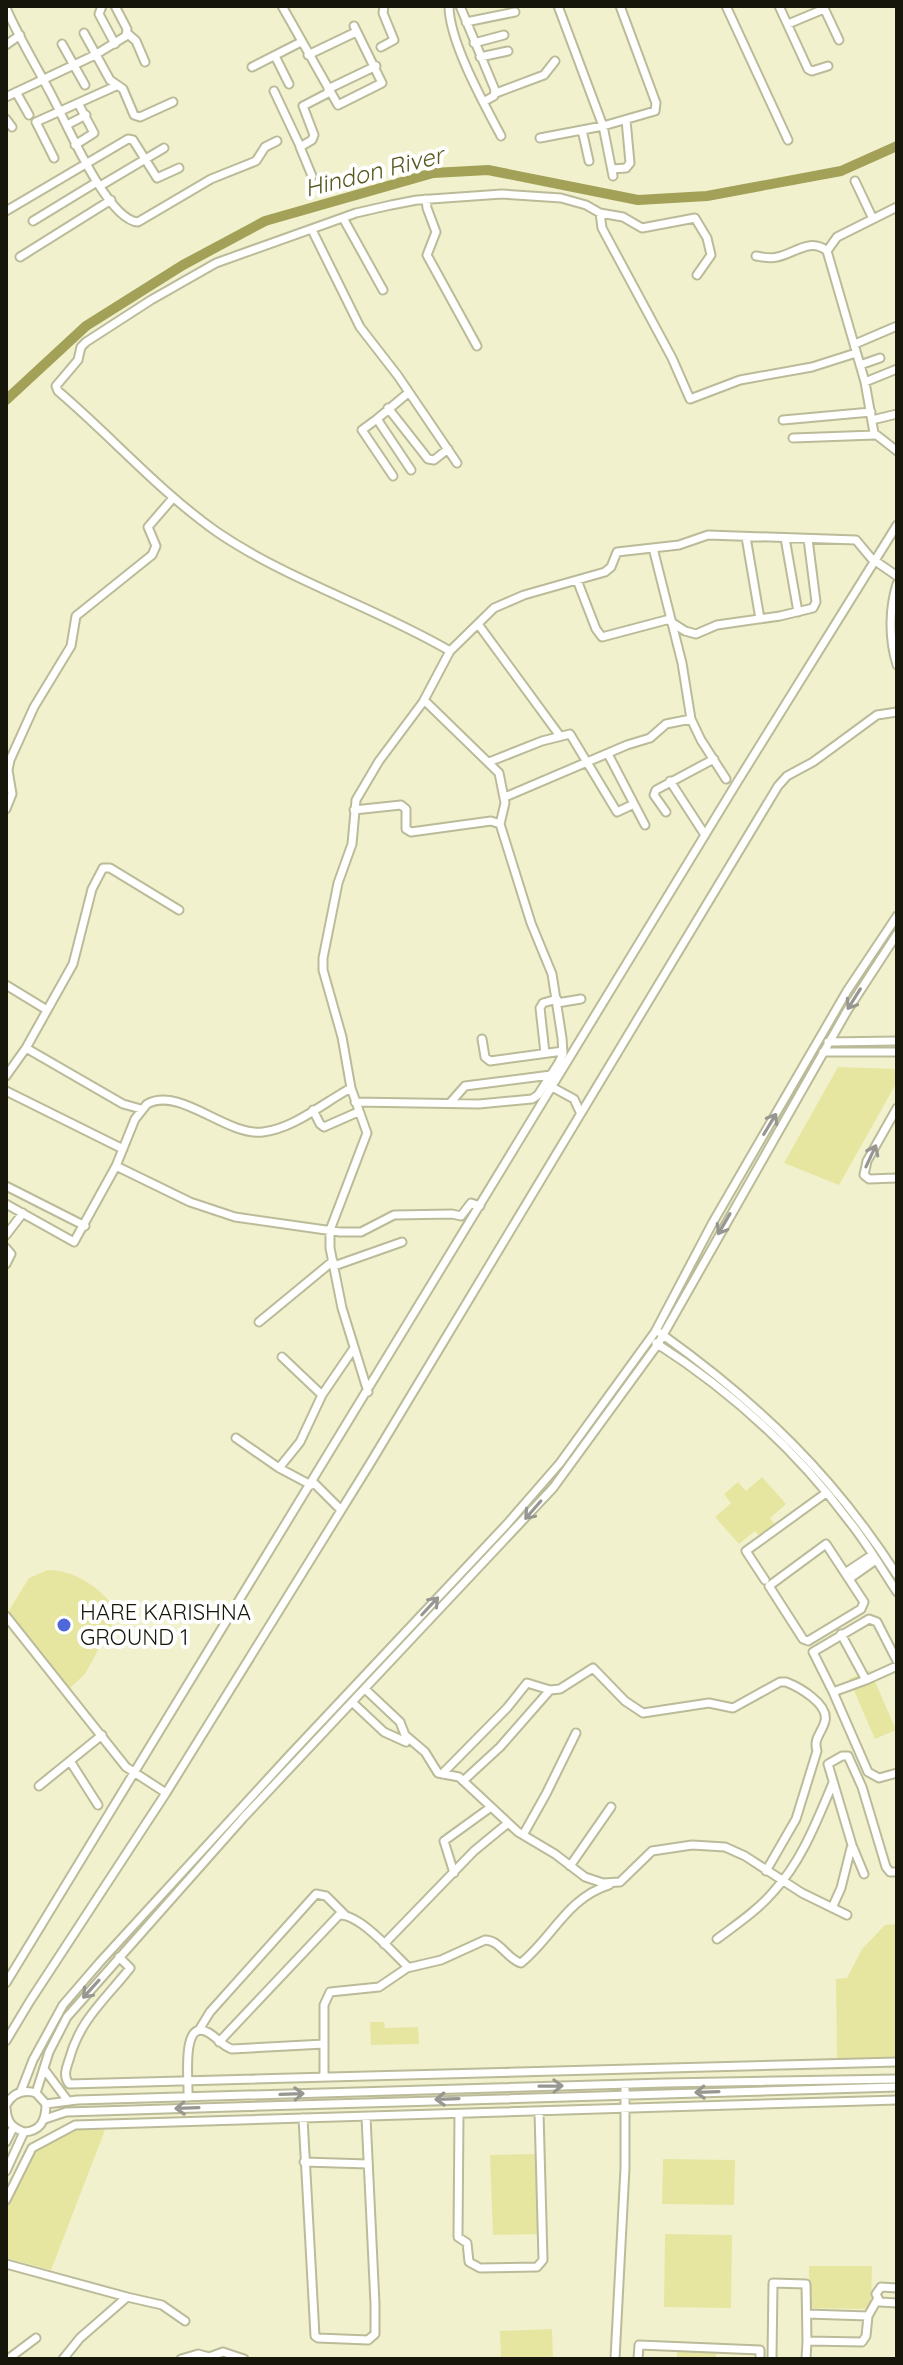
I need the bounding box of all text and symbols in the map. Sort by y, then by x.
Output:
water label: Hindon River [301,139,449,203]
one-way arrow [846,988,863,1010]
one-way arrow [762,1113,778,1136]
one-way arrow [864,1144,879,1168]
one-way arrow [716,1212,731,1236]
one-way arrow [525,1500,543,1520]
one-way arrow [421,1597,439,1617]
place label: HARE KARISHNA GROUND 1 [80,1598,251,1651]
marker: HARE KARISHNA GROUND 1 [55,1616,73,1634]
one-way arrow [82,1979,100,1999]
one-way arrow [537,2078,564,2094]
one-way arrow [694,2084,721,2099]
one-way arrow [278,2086,304,2101]
one-way arrow [434,2091,461,2107]
one-way arrow [174,2101,201,2116]

